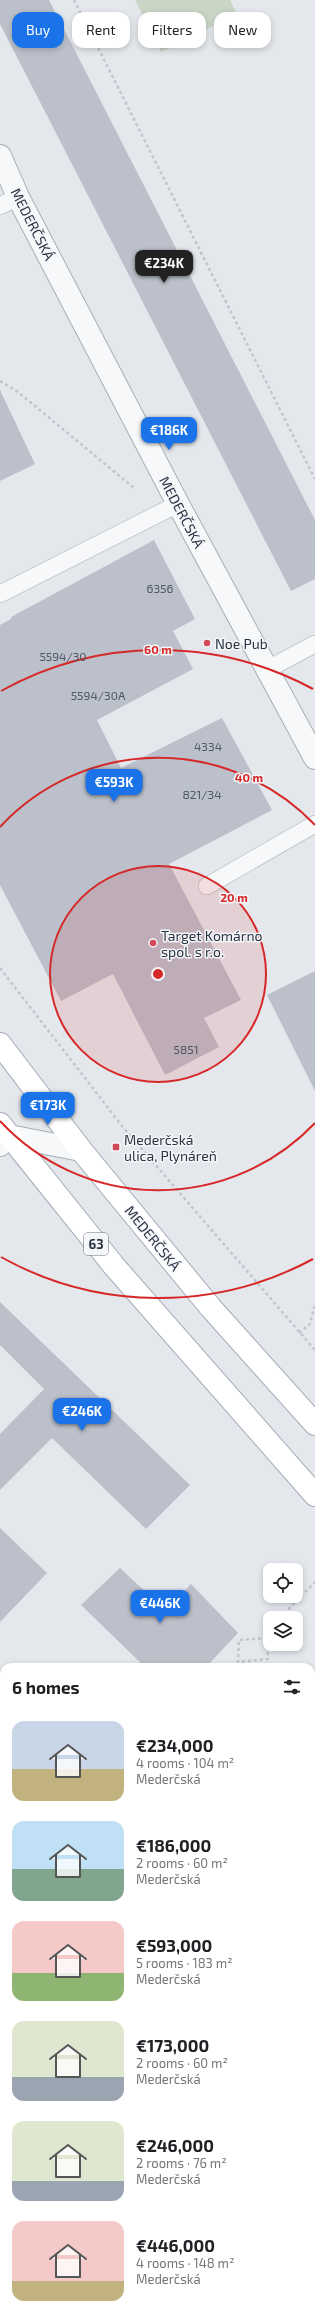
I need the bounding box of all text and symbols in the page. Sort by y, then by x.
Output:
chip: Buy [12,12,64,48]
chip: Rent [72,12,130,48]
chip: Filters [138,12,206,48]
chip: New [214,12,271,48]
street label: MEDERČSKÁ [8,185,59,263]
pin: €234K [136,250,192,284]
text: €234K [144,255,184,271]
pin: €186K [141,417,197,451]
text: €186K [150,422,188,438]
street label: MEDERČSKÁ [156,473,208,551]
house number: 6356 [147,581,174,595]
place label: Noe Pub [215,635,268,652]
marker: Noe Pub [202,638,212,648]
text: 60 m [144,642,172,656]
house number: 5594/30 [39,649,87,663]
house number: 5594/30A [71,688,126,702]
house number: 4334 [194,739,222,753]
pin: €593K [86,769,142,803]
text: 40 m [235,770,263,784]
text: €593K [95,774,133,790]
house number: 821/34 [182,787,222,801]
text: 20 m [220,890,248,904]
place label: Target Komárno spol. s r.o. [161,927,263,960]
marker: Target Komárno spol. s r.o. [148,938,158,948]
centre of rings [151,967,165,981]
house number: 5851 [174,1042,198,1056]
pin: €173K [20,1092,76,1126]
text: €173K [30,1097,66,1113]
place label: Mederčská ulica, Plynáreň [124,1131,217,1164]
marker: Mederčská ulica, Plynáreň [111,1142,121,1152]
street label: MEDERČSKÁ [122,1202,185,1274]
road number: 63 [84,1233,108,1255]
pin: €246K [54,1398,110,1432]
text: €246K [62,1403,102,1419]
map controls [263,1563,303,1651]
button: locate [263,1563,303,1603]
pin: €446K [132,1590,188,1624]
text: €446K [140,1595,180,1611]
button: layers [263,1611,303,1651]
icon: filters [281,1676,303,1698]
text: 6 homes [12,1677,80,1697]
text: €234,000 [136,1735,214,1755]
icon: home [44,1737,92,1785]
text: 4 rooms · 104 m² [136,1755,234,1771]
text: Mederčská [136,1771,201,1787]
text: €186,000 [136,1835,211,1855]
icon: home [44,1837,92,1885]
text: 2 rooms · 60 m² [136,1855,228,1871]
text: Mederčská [136,1871,201,1887]
text: €593,000 [136,1935,212,1955]
icon: home [44,1937,92,1985]
text: 5 rooms · 183 m² [136,1955,233,1971]
text: Mederčská [136,1971,201,1987]
text: €173,000 [136,2035,209,2055]
icon: home [44,2037,92,2085]
text: 2 rooms · 60 m² [136,2055,228,2071]
text: Mederčská [136,2071,201,2087]
text: €246,000 [136,2135,214,2155]
icon: home [44,2137,92,2185]
text: 2 rooms · 76 m² [136,2155,227,2171]
text: Mederčská [136,2171,201,2187]
text: €446,000 [136,2235,215,2255]
icon: home [44,2237,92,2285]
text: 4 rooms · 148 m² [136,2255,234,2271]
text: Mederčská [136,2271,201,2287]

